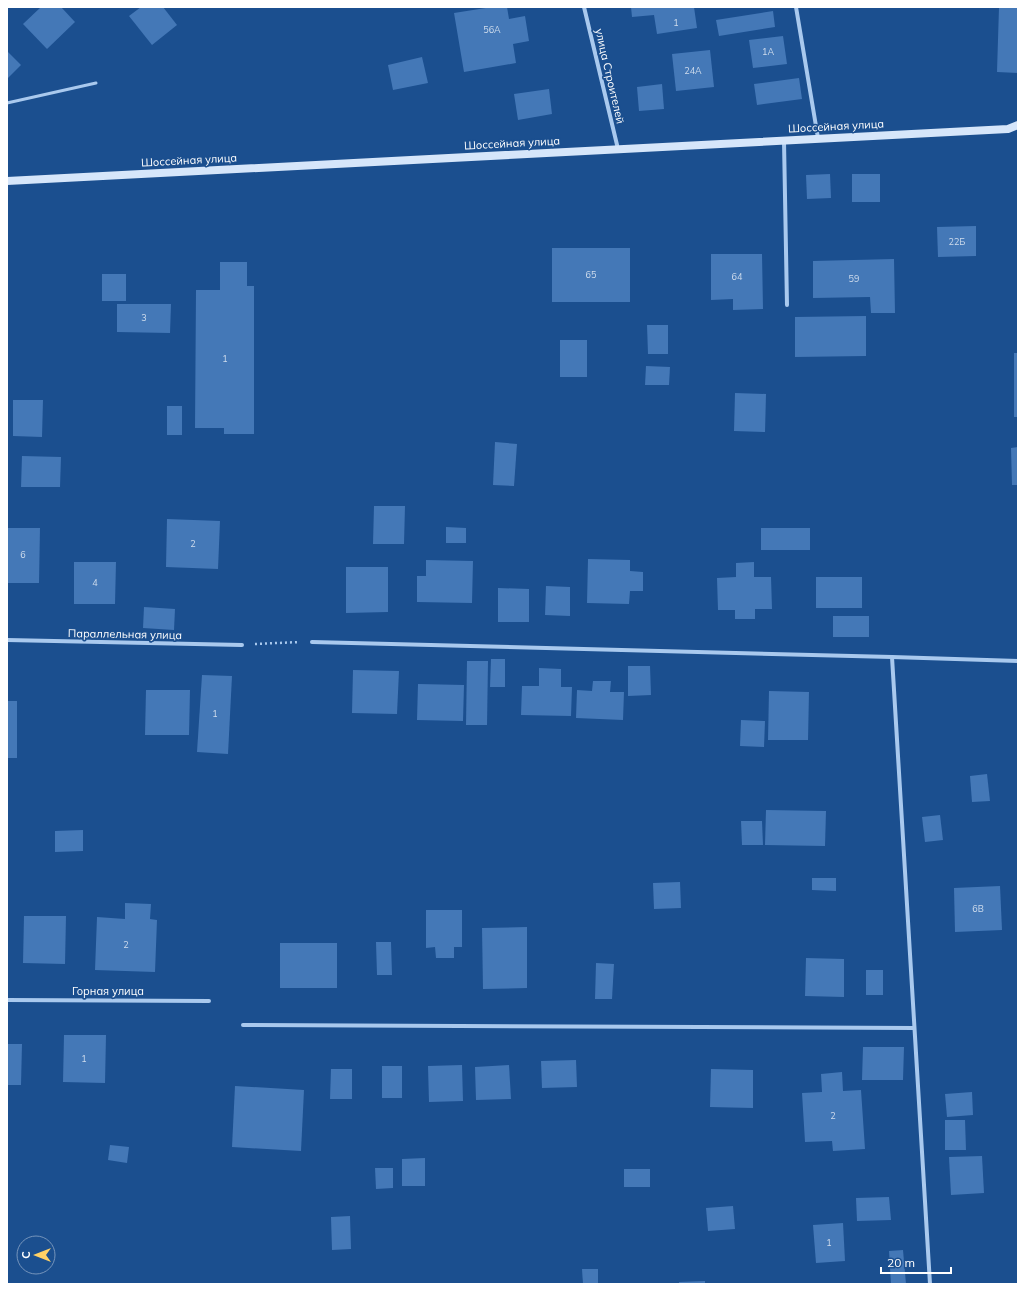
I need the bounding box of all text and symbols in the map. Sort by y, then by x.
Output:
house number: 1 [673,17,679,28]
house number: 56А [483,24,501,35]
street label: улица Строителей [592,27,628,125]
house number: 1А [762,46,774,57]
house number: 24А [684,65,702,76]
street label: Шоссейная улица [788,116,884,136]
street label: Шоссейная улица [464,133,560,153]
street label: Шоссейная улица [141,150,237,170]
house number: 22Б [949,236,965,247]
house number: 65 [586,269,597,280]
house number: 64 [732,271,743,282]
house number: 59 [849,273,859,284]
house number: 3 [141,312,147,323]
house number: 1 [222,353,228,364]
house number: 2 [190,538,196,549]
house number: 6 [20,549,26,560]
house number: 4 [92,577,98,588]
street label: Параллельная улица [68,626,182,642]
house number: 1 [212,708,218,719]
house number: 6В [972,903,984,914]
house number: 2 [123,939,129,950]
street label: Горная улица [72,984,144,998]
house number: 1 [81,1053,87,1064]
house number: 2 [830,1110,836,1121]
north arrow [16,1235,56,1275]
house number: 1 [826,1237,832,1248]
scale bar [881,1249,951,1275]
text: С [19,1251,33,1259]
text: 20 m [887,1255,915,1270]

